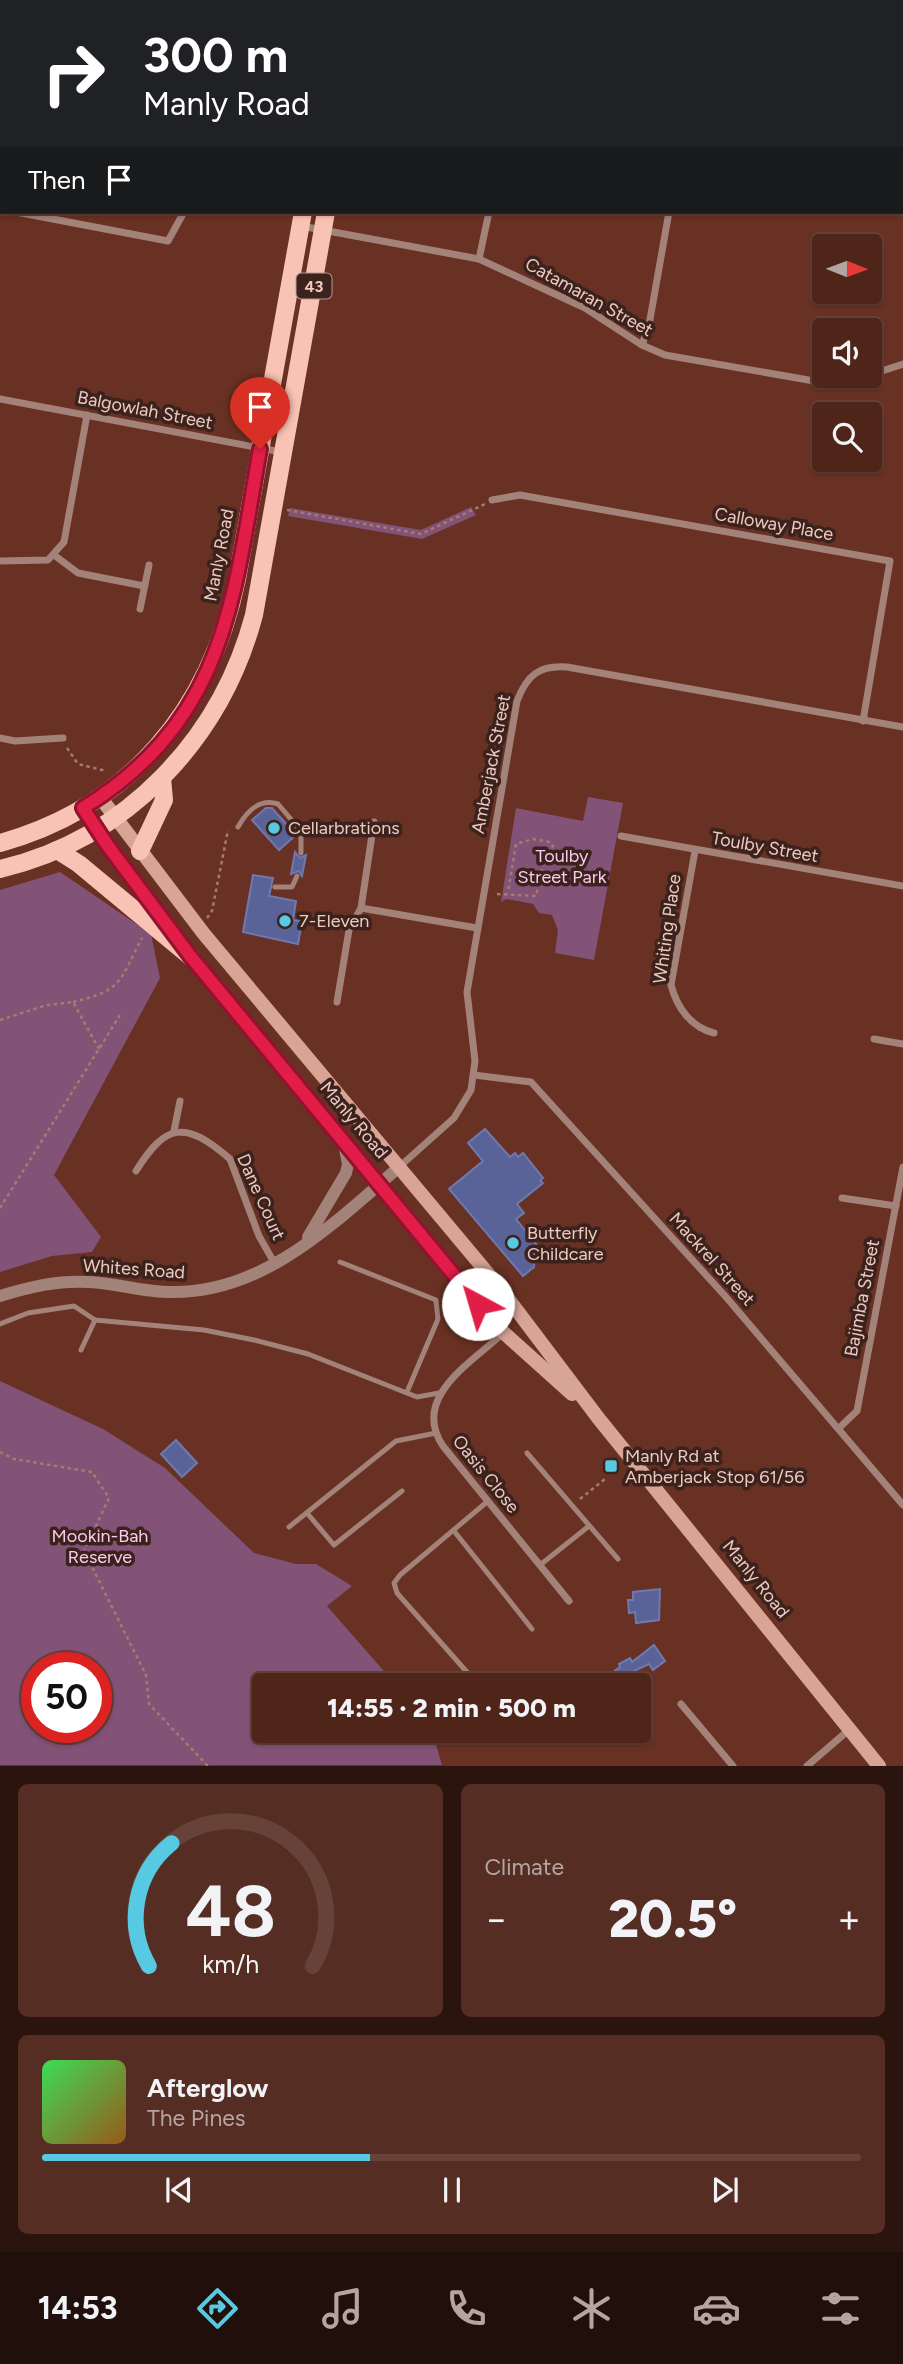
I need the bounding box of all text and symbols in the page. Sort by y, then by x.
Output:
text: 300 m [143,25,288,84]
icon: right [28,28,119,119]
text: Manly Road [143,85,310,123]
icon: arrive [100,161,138,199]
text: Then [28,164,86,196]
north arrow [812,234,882,304]
map controls [812,234,882,472]
street label: Catamaran Street [521,253,657,341]
road number: 43 [296,274,332,298]
button: sound [812,318,882,388]
pin [230,377,290,449]
street label: Balgowlah Street [76,386,215,434]
icon: arrive [241,388,279,426]
button: search [812,402,882,472]
street label: Calloway Place [713,503,835,545]
street label: Manly Road [199,507,239,603]
street label: Amberjack Street [467,692,515,835]
place label: Cellarbrations [288,817,400,839]
marker: Cellarbrations [266,820,282,836]
street label: Toulby Street [710,827,820,867]
park label: Toulby Street Park [517,845,607,888]
street label: Whiting Place [648,873,686,985]
place label: 7-Eleven [299,910,369,932]
marker: 7-Eleven [277,913,293,929]
street label: Manly Road [315,1077,393,1163]
street label: Dane Court [232,1150,290,1244]
street label: Mackrel Street [664,1208,760,1310]
place label: Butterfly Childcare [527,1222,604,1265]
marker: Butterfly Childcare [505,1235,521,1251]
street label: Bajimba Street [840,1237,884,1359]
street label: Whites Road [82,1254,186,1284]
position arrow [441,1267,515,1341]
street label: Oasis Close [448,1430,524,1518]
place label: Manly Rd at Amberjack Stop 61/56 [625,1445,804,1488]
marker: Manly Rd at Amberjack Stop 61/56 [603,1458,619,1474]
park label: Mookin-Bah Reserve [52,1525,148,1568]
street label: Manly Road [718,1536,794,1622]
speed limit sign: 50 [21,1652,112,1743]
text: 14:55 · 2 min · 500 m [327,1692,576,1724]
text: Climate [485,1853,564,1881]
text: 48 [185,1868,276,1955]
text: 20.5° [608,1888,737,1950]
text: − [485,1896,508,1942]
text: + [837,1896,861,1942]
text: km/h [202,1949,259,1979]
text: Afterglow [147,2072,269,2104]
text: The Pines [147,2104,246,2132]
icon: previous [160,2171,198,2209]
icon: pause [433,2171,471,2209]
icon: next [706,2171,744,2209]
icon: directions [193,2284,242,2333]
icon: music [318,2284,367,2333]
icon: phone [442,2284,491,2333]
icon: climate [567,2284,616,2333]
icon: car [692,2284,741,2333]
icon: filters [816,2284,865,2333]
text: 14:53 [38,2289,118,2327]

